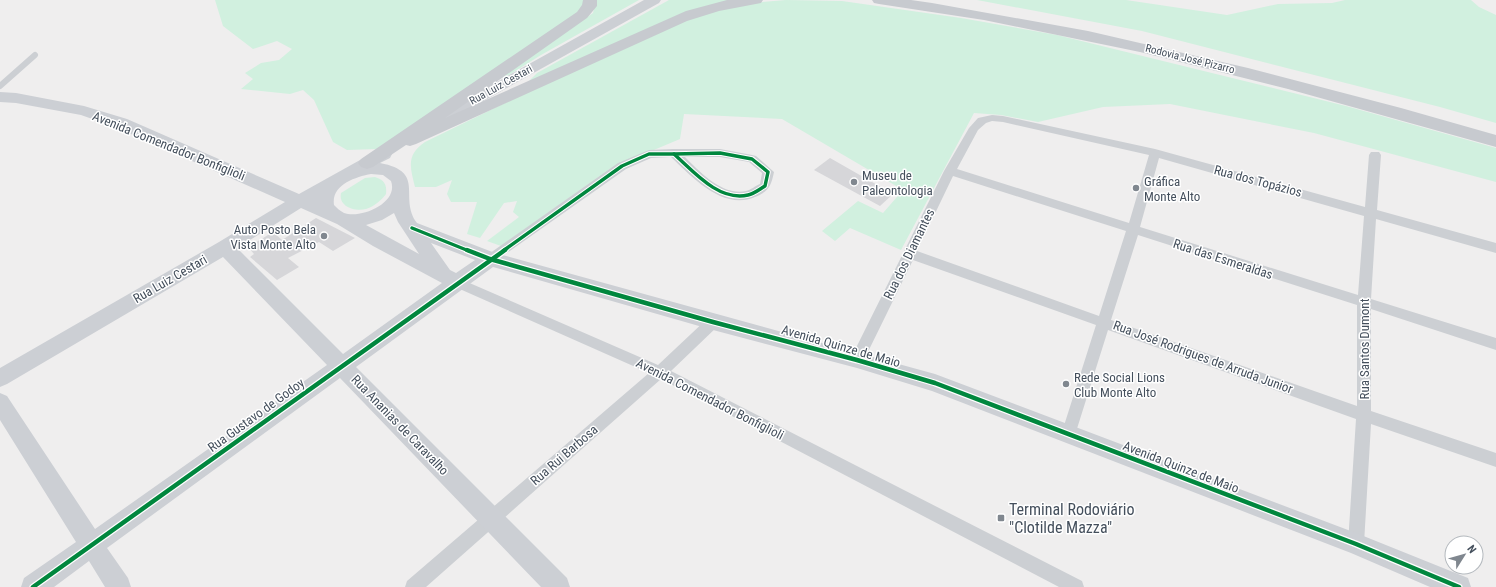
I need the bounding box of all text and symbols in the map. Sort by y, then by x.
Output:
street label: Rodovia José Pizarro [1144,42,1236,77]
street label: Rua Luiz Cestari [467,62,535,108]
street label: Avenida Comendador Bonfiglioli [90,108,248,184]
street label: Rua dos Topázios [1212,162,1304,200]
place label: Museu de Paleontologia [862,168,933,198]
place label: Gráfica Monte Alto [1144,174,1200,204]
marker: Museu de Paleontologia [849,177,859,187]
marker: Gráfica Monte Alto [1131,183,1141,193]
street label: Rua dos Diamantes [881,206,937,302]
place label: Auto Posto Bela Vista Monte Alto [230,222,316,252]
marker: Auto Posto Bela Vista Monte Alto [319,231,329,241]
street label: Rua das Esmeraldas [1171,236,1275,282]
street label: Rua Luiz Cestari [130,252,210,306]
street label: Rua Santos Dumont [1357,298,1372,399]
street label: Rua José Rodrigues de Arruda Junior [1111,317,1295,397]
street label: Avenida Quinze de Maio [780,322,902,370]
street label: Avenida Comendador Bonfiglioli [634,355,786,443]
place label: Rede Social Lions Club Monte Alto [1074,370,1165,400]
street label: Rua Ananias de Caravalho [348,372,452,478]
street label: Rua Gustavo de Godoy [205,375,308,455]
marker: Rede Social Lions Club Monte Alto [1061,379,1071,389]
street label: Rua Rui Barbosa [527,422,601,488]
street label: Avenida Quinze de Maio [1121,438,1241,496]
place label: Terminal Rodoviário "Clotilde Mazza" [1009,500,1135,537]
marker: Terminal Rodoviário "Clotilde Mazza" [996,513,1006,523]
north arrow [1444,535,1484,575]
text: N [1464,543,1479,556]

